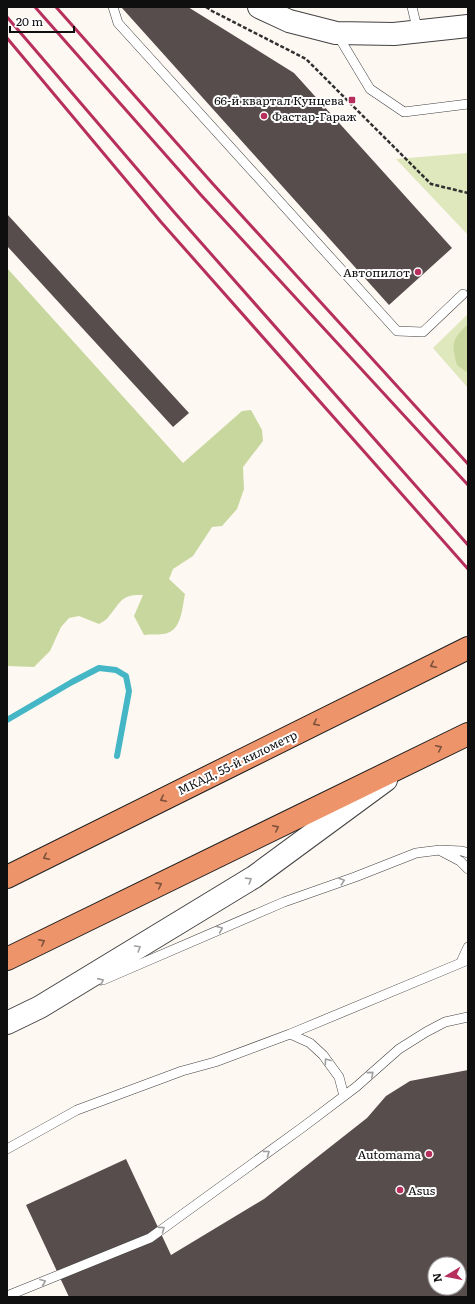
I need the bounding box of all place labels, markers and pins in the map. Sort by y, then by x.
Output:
place label: 66-й квартал Кунцева [214,91,345,109]
marker: 66-й квартал Кунцева [347,95,357,105]
place label: Фастар-Гараж [272,107,357,125]
marker: Фастар-Гараж [259,111,269,121]
place label: Автопилот [343,263,410,281]
marker: Автопилот [413,267,423,277]
place label: Automama [358,1145,422,1163]
marker: Automama [424,1149,434,1159]
place label: Asus [408,1181,436,1199]
marker: Asus [395,1185,405,1195]

